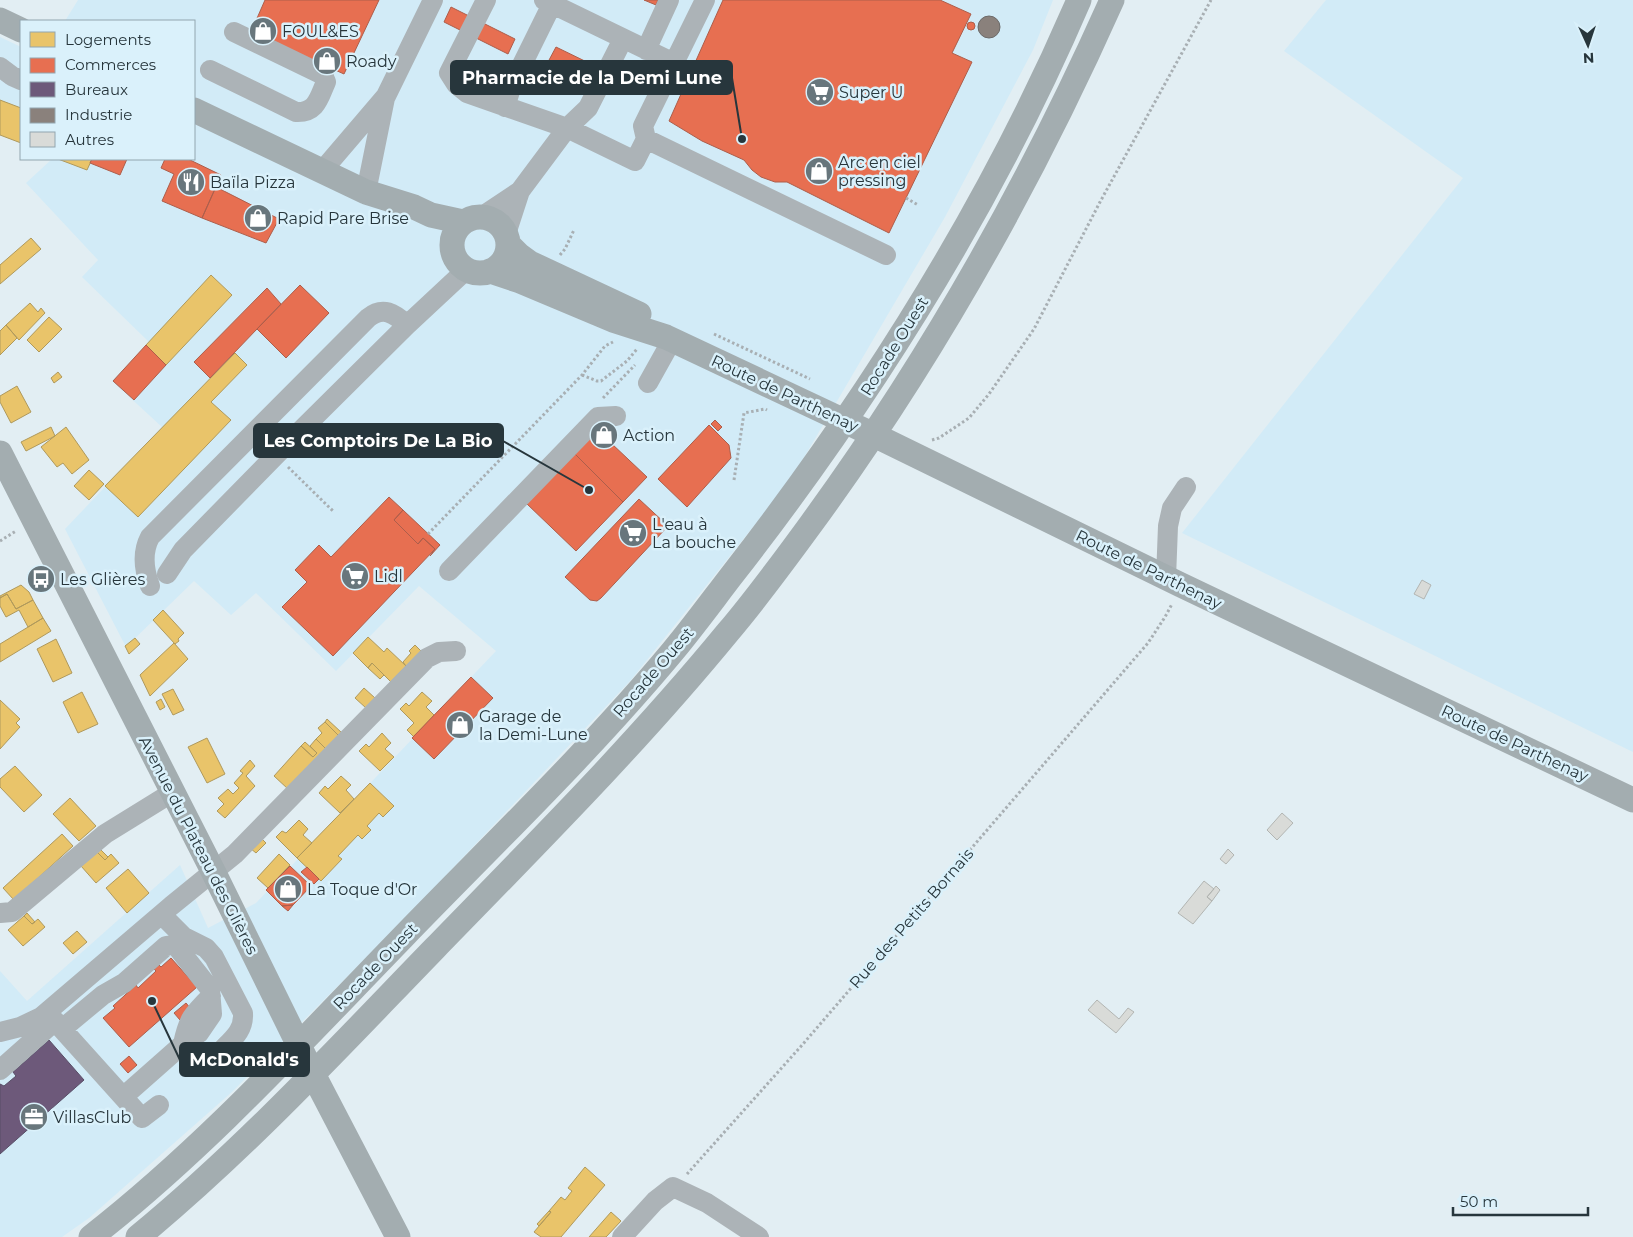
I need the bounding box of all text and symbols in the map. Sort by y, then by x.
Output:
shop icon: FOUL&ES [248,16,278,46]
legend [20,20,195,160]
north arrow [1563,20,1613,70]
place label: FOUL&ES [282,22,359,41]
text: Logements [65,30,151,49]
shop icon: Roady [312,46,342,76]
text: N [1583,49,1595,67]
place label: Roady [346,52,397,71]
text: Commerces [65,55,156,74]
callout: Pharmacie de la Demi Lune [451,61,732,94]
text: Pharmacie de la Demi Lune [462,67,722,89]
supermarket icon: Super U [805,77,835,107]
text: Bureaux [65,80,128,99]
place label: Super U [839,83,903,102]
text: Industrie [65,105,132,124]
text: Autres [65,130,114,149]
place label: Arc en ciel pressing [838,153,921,190]
shop icon: Arc en ciel pressing [804,156,834,186]
restaurant icon: Baïla Pizza [176,167,206,197]
place label: Baïla Pizza [210,173,295,192]
shop icon: Rapid Pare Brise [243,203,273,233]
place label: Rapid Pare Brise [277,209,409,228]
street label: Rocade Ouest [856,293,933,399]
street label: Route de Parthenay [708,351,862,436]
shop icon: Action [589,420,619,450]
callout: Les Comptoirs De La Bio [254,424,503,457]
place label: Action [623,426,675,445]
text: Les Comptoirs De La Bio [263,430,493,452]
place label: L'eau à La bouche [652,515,736,552]
supermarket icon: L'eau à La bouche [618,518,648,548]
street label: Route de Parthenay [1073,526,1225,613]
supermarket icon: Lidl [340,561,370,591]
bus stop icon: Les Glières [26,564,56,594]
place label: Lidl [374,567,403,586]
place label: Les Glières [60,570,145,589]
street label: Rocade Ouest [609,623,698,721]
street label: Route de Parthenay [1438,701,1592,786]
place label: Garage de la Demi-Lune [479,707,588,744]
shop icon: Garage de la Demi-Lune [445,710,475,740]
street label: Avenue du Plateau des Glières [135,733,262,958]
street label: Rue des Petits Bornais [845,844,978,992]
shop icon: La Toque d'Or [273,874,303,904]
place label: La Toque d'Or [307,880,418,899]
street label: Rocade Ouest [329,919,422,1014]
callout: McDonald's [180,1043,309,1076]
text: McDonald's [189,1049,299,1071]
office icon: VillasClub [19,1102,49,1132]
place label: VillasClub [53,1108,131,1127]
scale bar [1453,1184,1588,1216]
text: 50 m [1460,1192,1498,1211]

